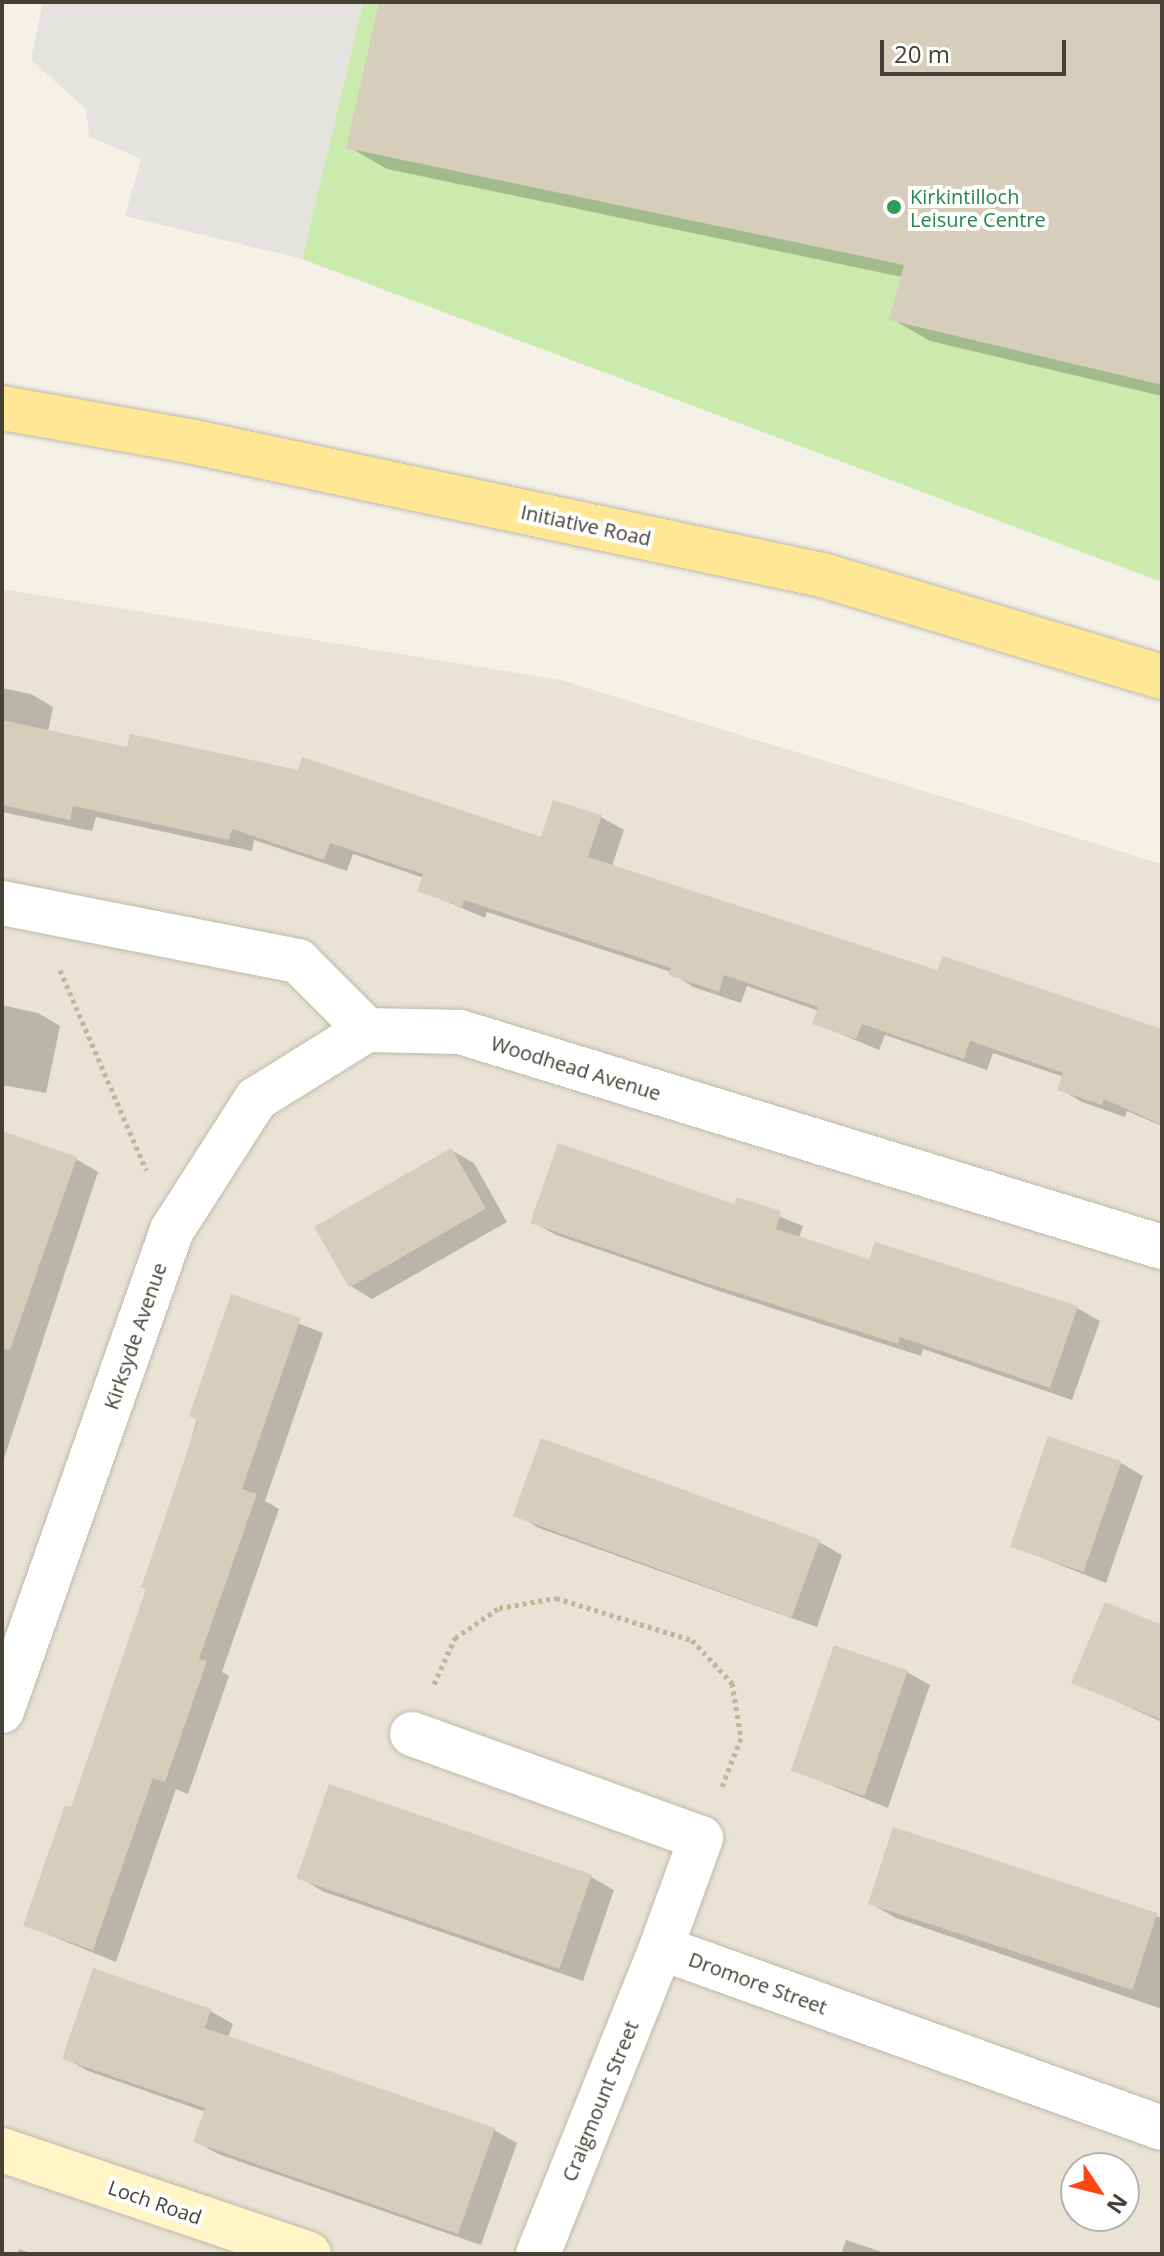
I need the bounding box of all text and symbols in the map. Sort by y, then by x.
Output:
scale bar [884,24,1070,74]
text: 20 m [894,37,950,70]
place label: Kirkintilloch Leisure Centre [910,184,1046,231]
marker: Kirkintilloch Leisure Centre [885,198,903,216]
street label: Initiative Road [519,499,653,551]
street label: Woodhead Avenue [488,1031,664,1105]
street label: Kirksyde Avenue [99,1259,171,1413]
street label: Dromore Street [685,1947,831,2019]
street label: Craigmount Street [557,2017,643,2185]
north arrow [1060,2152,1140,2232]
street label: Loch Road [105,2175,205,2229]
text: N [1101,2189,1135,2221]

